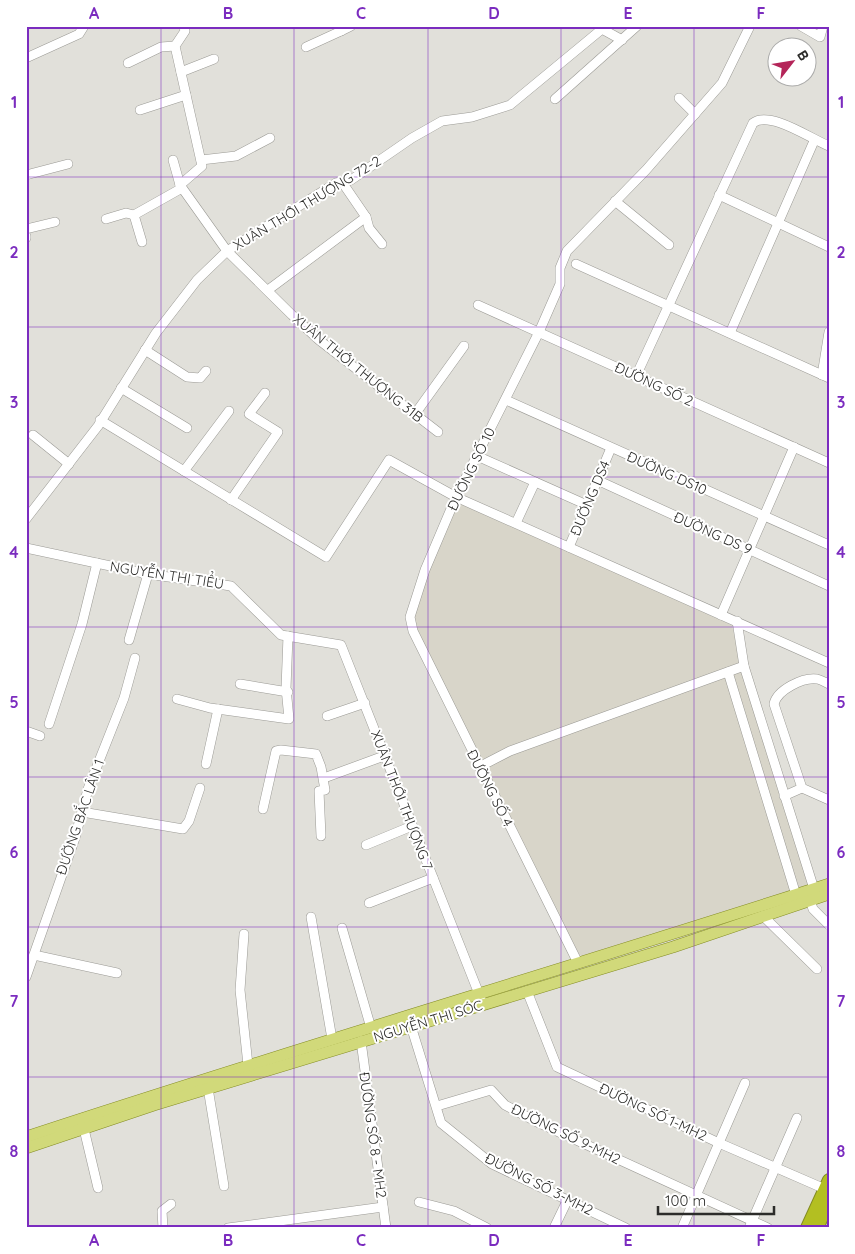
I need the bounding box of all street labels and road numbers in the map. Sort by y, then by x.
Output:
street label: XUÂN THỚI THƯỢNG 72-2 [230,152,384,254]
street label: XUÂN THỚI THƯỢNG 31B [289,310,427,426]
street label: ĐƯỜNG SỐ 2 [612,358,696,410]
street label: ĐƯỜNG SỐ 10 [443,424,499,514]
street label: ĐƯỜNG DS10 [624,447,710,499]
street label: ĐƯỜNG DS4 [566,458,614,538]
street label: ĐƯỜNG DS 9 [671,508,755,558]
street label: NGUYỄN THỊ TIỂU [109,556,226,593]
street label: XUÂN THỚI THƯỢNG 7 [367,728,437,872]
street label: ĐƯỜNG SỐ 4 [463,746,517,830]
street label: ĐƯỜNG BẮC LÂN 1 [52,757,108,877]
street label: NGUYỄN THỊ SÓC [371,996,485,1046]
street label: ĐƯỜNG SỐ 8 - MH2 [355,1071,391,1199]
street label: ĐƯỜNG SỐ 1-MH2 [596,1079,710,1145]
street label: ĐƯỜNG SỐ 9-MH2 [508,1100,624,1168]
street label: ĐƯỜNG SỐ 3-MH2 [482,1149,596,1219]

